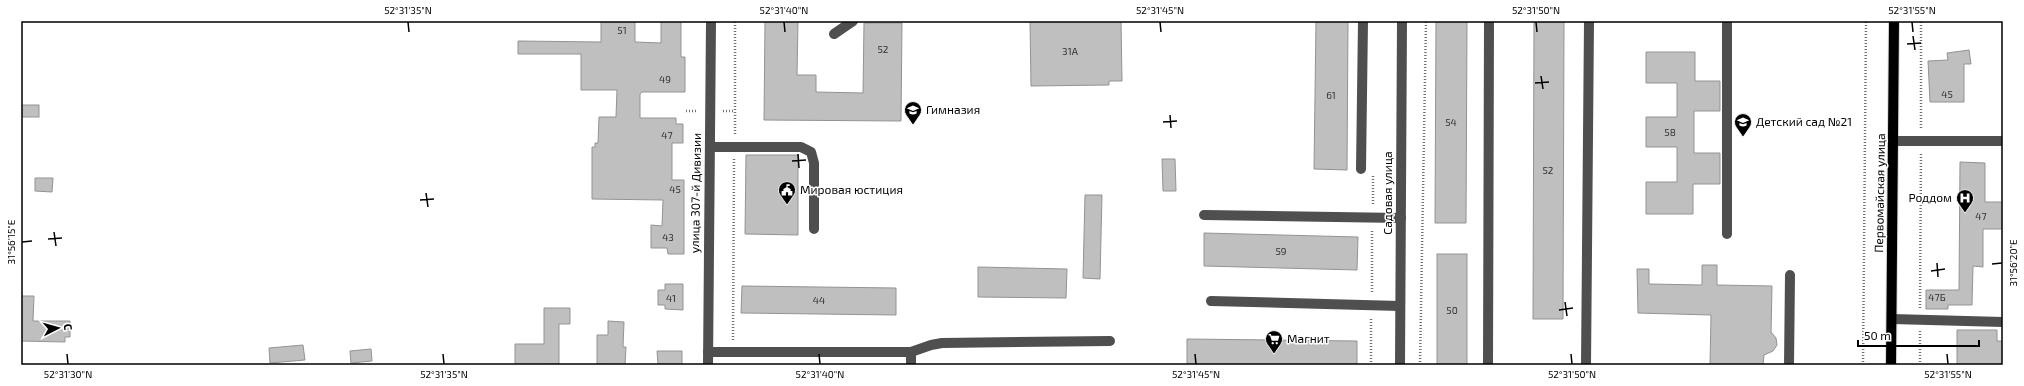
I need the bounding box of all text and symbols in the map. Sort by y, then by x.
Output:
text: 52°31'35"N [384,4,432,16]
text: 52°31'40"N [760,4,808,16]
text: 52°31'45"N [1136,4,1184,16]
text: 52°31'50"N [1512,4,1560,16]
text: 52°31'55"N [1888,4,1936,16]
house number: 51 [617,24,627,36]
house number: 52 [878,43,889,55]
house number: 31А [1062,45,1079,57]
house number: 49 [659,73,671,85]
house number: 45 [1941,88,1953,100]
house number: 61 [1326,89,1336,101]
school or university icon: Гимназия [903,100,923,125]
place label: Гимназия [926,102,980,116]
school or university icon: Детский сад №21 [1733,112,1753,137]
place label: Детский сад №21 [1756,114,1852,128]
house number: 54 [1445,116,1457,128]
house number: 58 [1664,126,1676,138]
house number: 47 [661,129,673,141]
street label: улица 307-й Дивизии [687,133,704,253]
street label: Первомайская улица [1871,133,1888,253]
street label: Садовая улица [1380,151,1395,235]
house number: 52 [1543,164,1554,176]
public building icon: Мировая юстиция [777,180,797,205]
place label: Мировая юстиция [800,182,903,196]
house number: 45 [669,183,681,195]
hospital icon: Роддом [1955,188,1975,213]
place label: Роддом [1908,190,1952,204]
house number: 47 [1975,210,1987,222]
text: 31°56'15"E [5,219,17,264]
house number: 43 [662,231,674,243]
text: 31°56'20"E [2007,239,2019,287]
house number: 59 [1275,245,1287,257]
house number: 47Б [1928,291,1946,303]
house number: 41 [666,292,676,304]
house number: 44 [813,294,825,306]
house number: 50 [1446,304,1458,316]
north arrow [38,308,78,348]
scale bar [1858,322,1979,348]
text: С [62,323,75,331]
text: 50 m [1864,328,1891,342]
supermarket icon: Магнит [1264,329,1284,354]
place label: Магнит [1287,331,1330,345]
text: 52°31'30"N [44,368,92,380]
text: 52°31'35"N [420,368,468,380]
text: 52°31'40"N [796,368,844,380]
text: 52°31'45"N [1172,368,1220,380]
text: 52°31'50"N [1548,368,1596,380]
text: 52°31'55"N [1924,368,1972,380]

